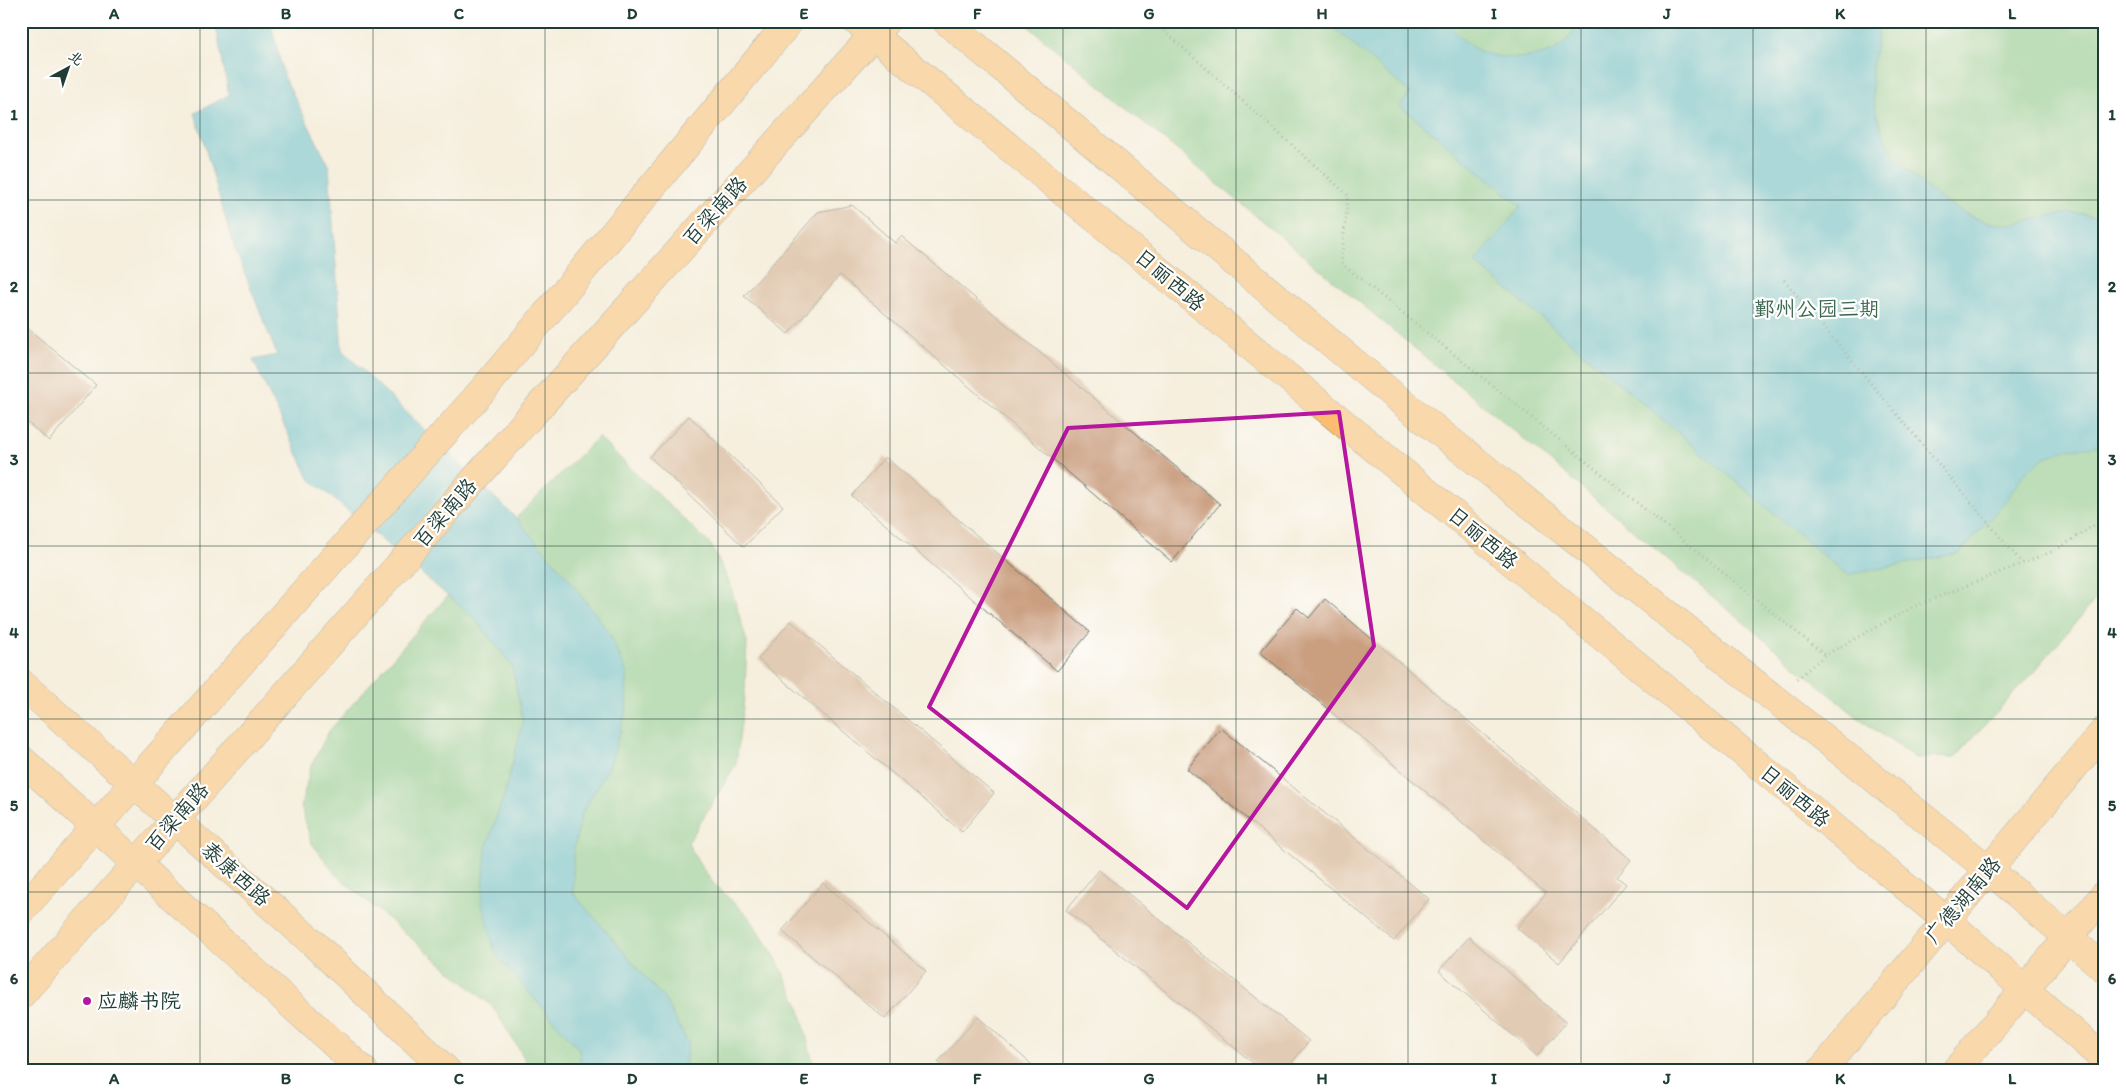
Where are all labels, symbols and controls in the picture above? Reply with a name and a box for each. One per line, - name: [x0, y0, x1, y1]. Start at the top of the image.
- text: A: [108, 4, 120, 23]
- text: B: [281, 4, 292, 23]
- text: C: [454, 4, 465, 23]
- text: D: [627, 4, 638, 23]
- text: E: [800, 4, 809, 23]
- text: F: [973, 4, 982, 23]
- text: G: [1143, 4, 1155, 23]
- text: H: [1316, 4, 1328, 23]
- text: I: [1491, 4, 1497, 23]
- text: J: [1662, 4, 1671, 23]
- text: K: [1835, 4, 1846, 23]
- text: L: [2008, 4, 2017, 23]
- north arrow: [42, 42, 92, 92]
- text: 北: [65, 47, 87, 69]
- text: 1: [10, 105, 18, 124]
- text: 1: [2108, 105, 2116, 124]
- street label: 百梁南路: [677, 171, 752, 250]
- street label: 日丽西路: [1130, 243, 1211, 316]
- text: 2: [10, 277, 19, 296]
- text: 2: [2108, 277, 2117, 296]
- park label: 鄞州公园三期: [1754, 296, 1880, 321]
- text: 3: [10, 450, 19, 469]
- text: 3: [2108, 450, 2117, 469]
- street label: 百梁南路: [408, 473, 482, 553]
- street label: 日丽西路: [1443, 501, 1524, 574]
- text: 4: [9, 623, 19, 642]
- text: 4: [2107, 623, 2117, 642]
- street label: 日丽西路: [1755, 759, 1836, 832]
- street label: 百梁南路: [140, 777, 214, 857]
- text: 5: [10, 796, 19, 815]
- text: 5: [2108, 796, 2117, 815]
- street label: 泰康西路: [197, 836, 276, 911]
- street label: 广德湖南路: [1919, 851, 2006, 948]
- text: 6: [10, 969, 19, 988]
- text: 6: [2108, 969, 2117, 988]
- place label: 应麟书院: [97, 988, 181, 1013]
- marker: 应麟书院: [81, 995, 93, 1007]
- text: A: [108, 1069, 120, 1088]
- text: B: [281, 1069, 292, 1088]
- text: C: [454, 1069, 465, 1088]
- text: D: [627, 1069, 638, 1088]
- text: E: [800, 1069, 809, 1088]
- text: F: [973, 1069, 982, 1088]
- text: G: [1143, 1069, 1155, 1088]
- text: H: [1316, 1069, 1328, 1088]
- text: I: [1491, 1069, 1497, 1088]
- text: J: [1662, 1069, 1671, 1088]
- text: K: [1835, 1069, 1846, 1088]
- text: L: [2008, 1069, 2017, 1088]

